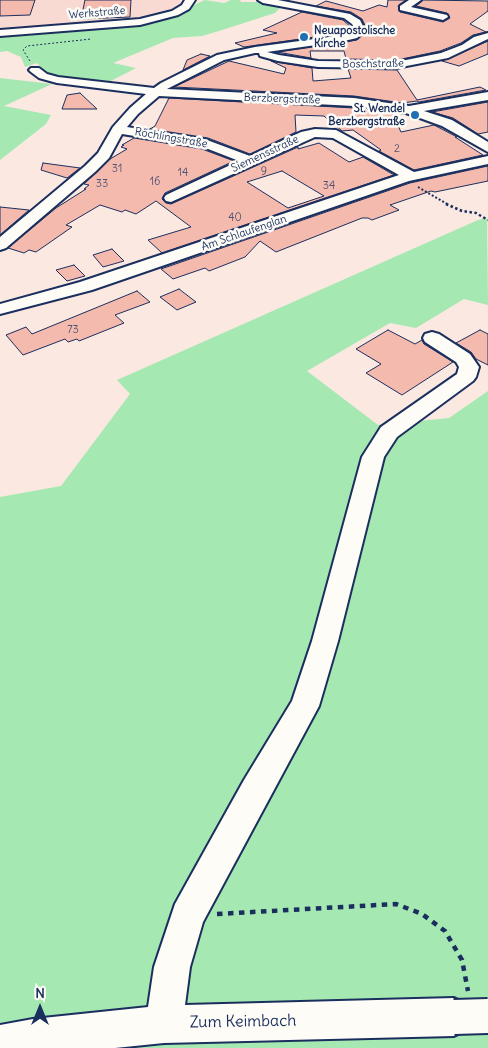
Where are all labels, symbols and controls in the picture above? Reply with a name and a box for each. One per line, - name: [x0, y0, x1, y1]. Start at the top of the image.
- street label: Werkstraße: [68, 4, 126, 22]
- place label: Neuapostolische Kirche: [314, 24, 395, 50]
- marker: Neuapostolische Kirche: [298, 31, 310, 43]
- street label: Boschstraße: [342, 57, 404, 71]
- street label: Berzbergstraße: [243, 91, 321, 107]
- place label: St. Wendel Berzbergstraße: [328, 102, 405, 128]
- marker: St. Wendel Berzbergstraße: [409, 109, 421, 121]
- street label: Röchlingstraße: [134, 125, 208, 151]
- street label: Siemensstraße: [229, 133, 301, 175]
- house number: 2: [394, 142, 400, 156]
- house number: 31: [112, 162, 122, 176]
- house number: 9: [261, 165, 267, 179]
- house number: 14: [178, 166, 188, 180]
- house number: 16: [150, 175, 160, 189]
- house number: 33: [96, 177, 108, 191]
- house number: 34: [323, 179, 335, 193]
- house number: 40: [228, 211, 242, 225]
- street label: Am Schlaufenglan: [200, 212, 288, 254]
- house number: 73: [67, 323, 79, 337]
- north arrow: [15, 983, 65, 1033]
- text: N: [35, 984, 45, 1002]
- street label: Zum Keimbach: [189, 1011, 297, 1033]

